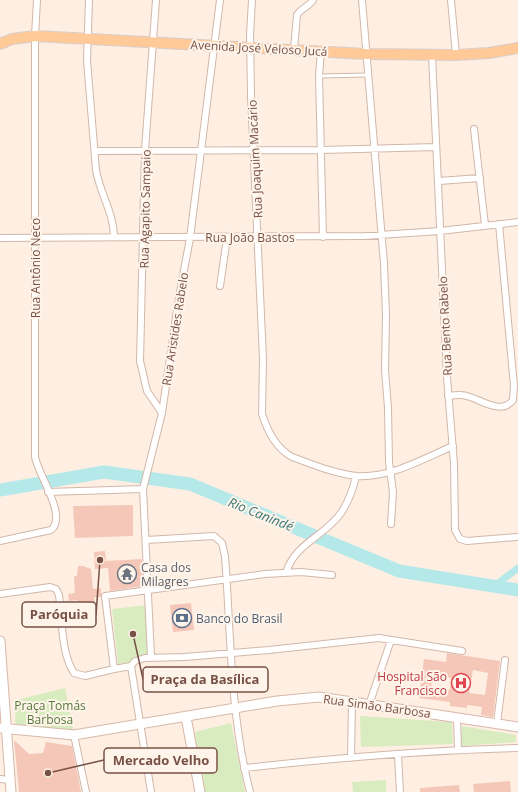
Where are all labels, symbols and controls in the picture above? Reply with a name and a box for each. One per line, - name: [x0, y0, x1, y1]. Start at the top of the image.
- street label: Avenida José Veloso Jucá: [190, 36, 328, 60]
- street label: Rua Joaquim Macário: [243, 99, 267, 219]
- street label: Rua Agapito Sampaio: [135, 149, 155, 269]
- street label: Rua Antônio Neco: [27, 218, 44, 318]
- street label: Rua João Bastos: [205, 229, 295, 246]
- street label: Rua Aristides Rabelo: [158, 271, 192, 387]
- street label: Rua Bento Rabelo: [434, 276, 456, 376]
- water label: Rio Canindé: [226, 493, 297, 535]
- place label: Casa dos Milagres: [141, 559, 191, 590]
- temple icon: Casa dos Milagres: [116, 563, 138, 585]
- callout: Paróquia: [22, 602, 96, 627]
- text: Paróquia: [30, 605, 88, 623]
- bank icon: Banco do Brasil: [171, 607, 193, 629]
- place label: Banco do Brasil: [196, 610, 283, 627]
- callout: Praça da Basílica: [143, 667, 268, 692]
- place label: Hospital São Francisco: [377, 668, 447, 699]
- text: Praça da Basílica: [151, 670, 259, 688]
- hospital icon: Hospital São Francisco: [450, 672, 472, 694]
- street label: Rua Simão Barbosa: [322, 690, 432, 722]
- park label: Praça Tomás Barbosa: [14, 697, 86, 728]
- callout: Mercado Velho: [104, 748, 217, 773]
- text: Mercado Velho: [113, 751, 209, 769]

